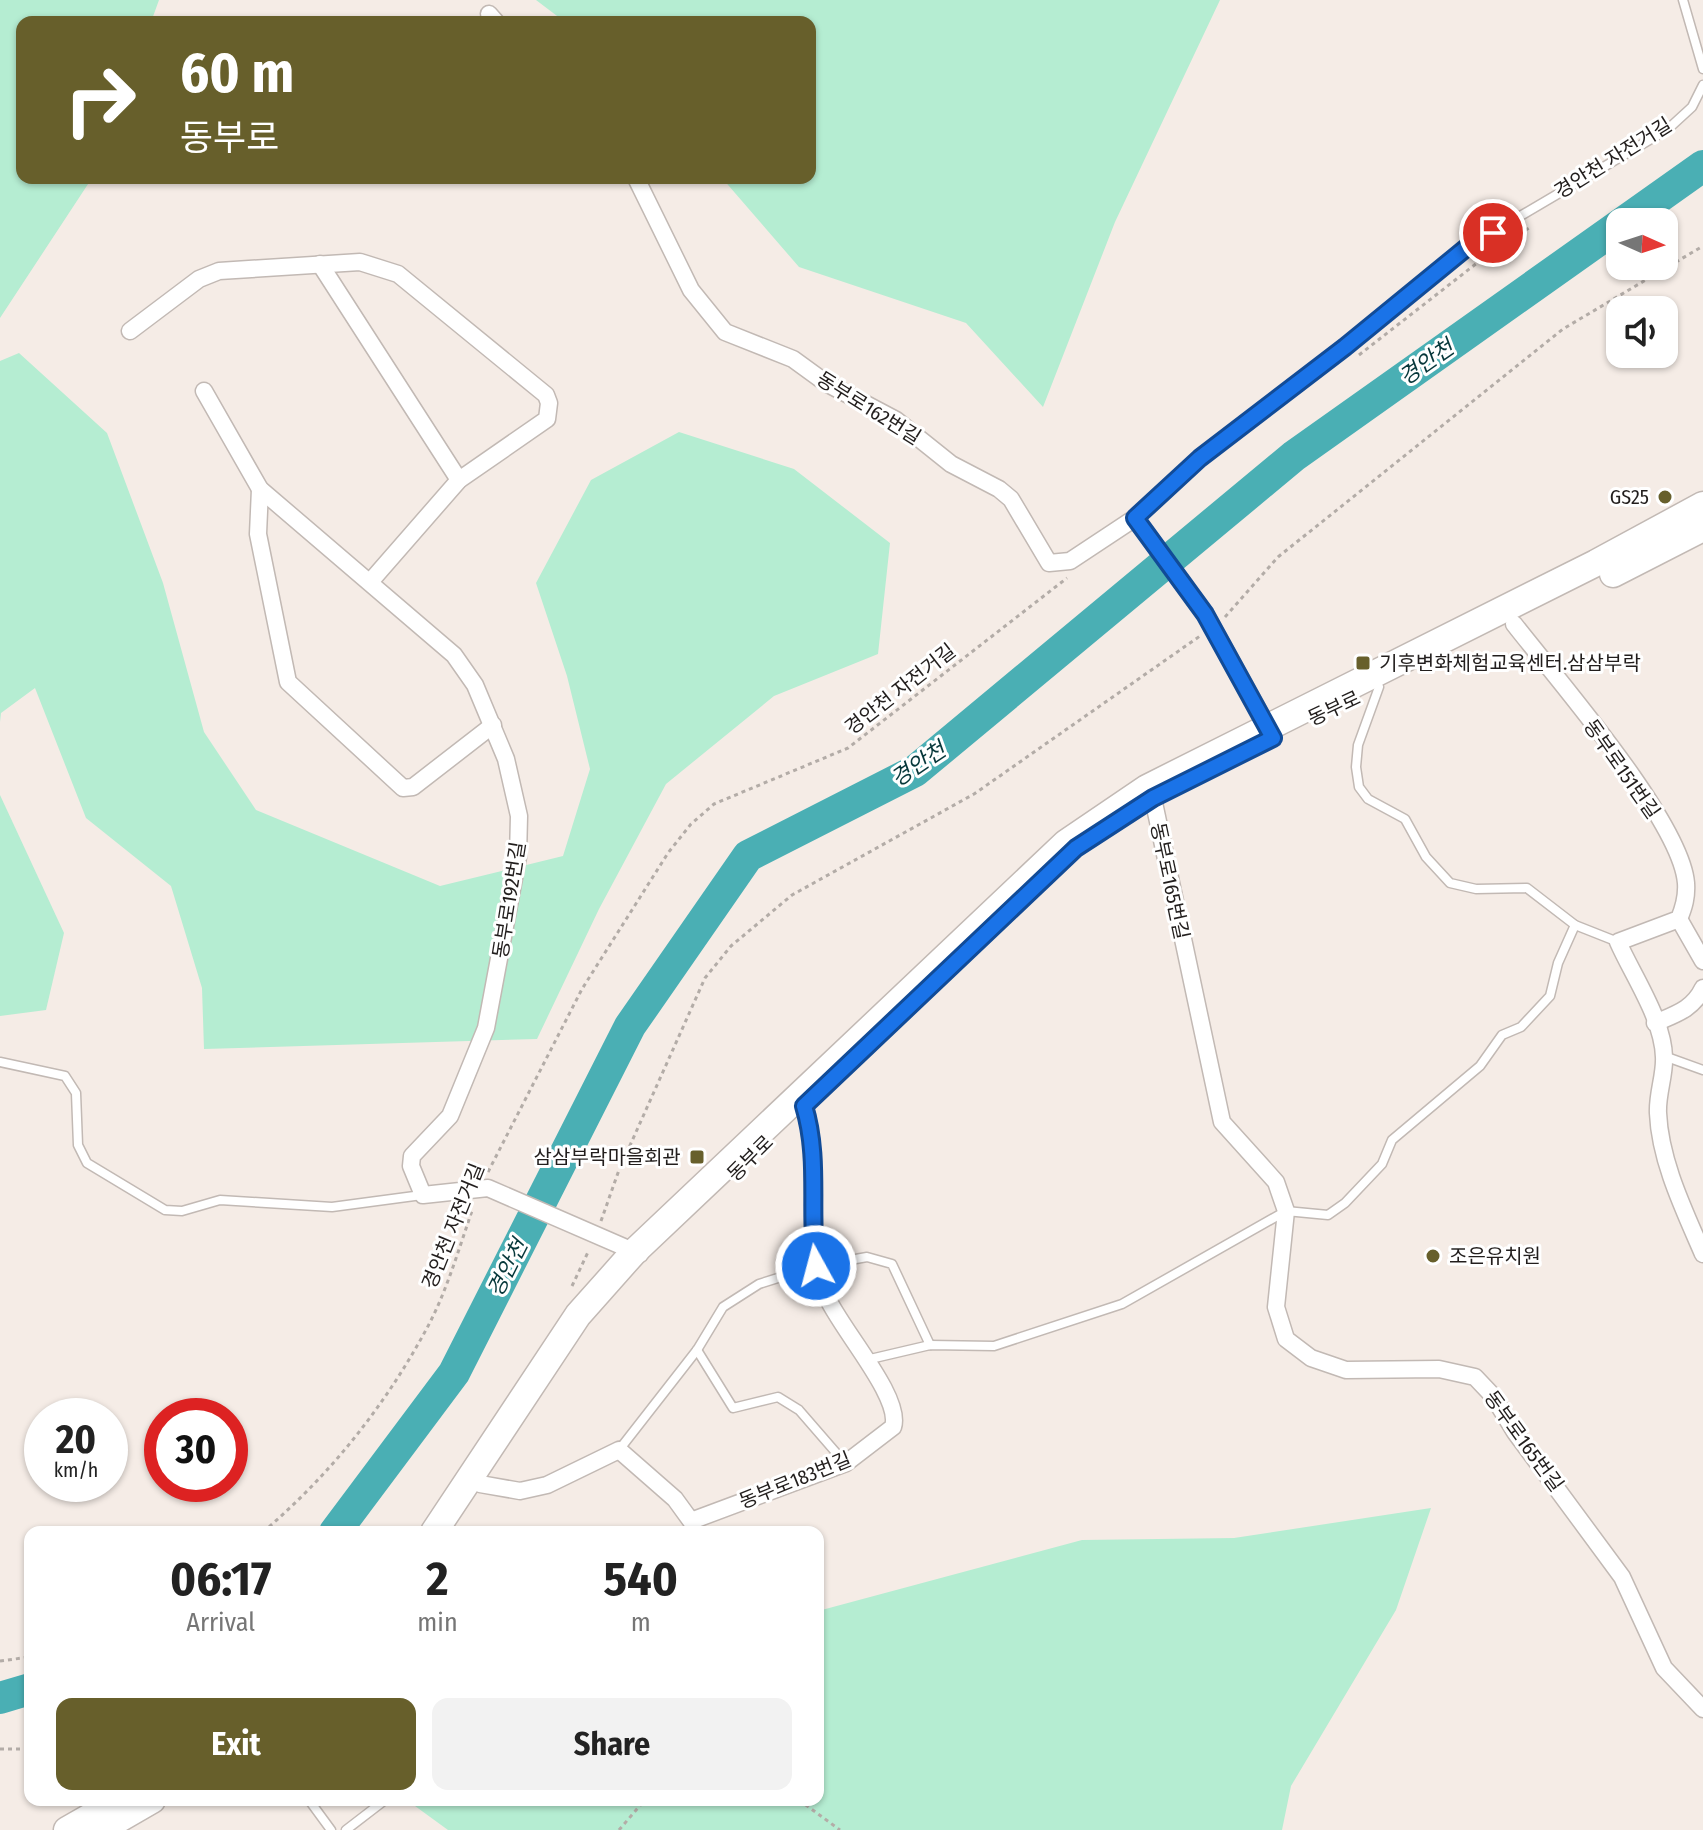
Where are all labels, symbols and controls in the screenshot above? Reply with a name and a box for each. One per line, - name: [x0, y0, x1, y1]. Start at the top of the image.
- text: 60 m: [180, 40, 294, 107]
- icon: right: [48, 48, 152, 152]
- street label: 경안천 자전거길: [1550, 112, 1676, 204]
- text: 동부로: [180, 116, 279, 160]
- pin: [1459, 199, 1527, 267]
- north arrow: [1606, 208, 1678, 280]
- map controls: [1606, 208, 1678, 368]
- icon: arrive: [1471, 211, 1515, 255]
- button: sound: [1606, 296, 1678, 368]
- water label: 경안천: [1394, 332, 1461, 391]
- street label: 동부로162번길: [812, 366, 926, 450]
- place label: GS25: [1610, 485, 1649, 509]
- marker: GS25: [1656, 488, 1674, 506]
- street label: 경안천 자전거길: [840, 638, 960, 740]
- place label: 기후변화체험교육센터.삼삼부락: [1379, 651, 1641, 675]
- marker: 기후변화체험교육센터.삼삼부락: [1354, 654, 1372, 672]
- street label: 동부로: [1304, 685, 1364, 731]
- street label: 동부로151번길: [1579, 715, 1665, 823]
- water label: 경안천: [886, 735, 953, 793]
- street label: 동부로165번길: [1146, 820, 1194, 942]
- street label: 동부로192번길: [488, 840, 530, 960]
- street label: 동부로: [722, 1130, 778, 1186]
- place label: 삼삼부락마을회관: [534, 1145, 681, 1169]
- marker: 삼삼부락마을회관: [688, 1148, 706, 1166]
- street label: 경안천 자전거길: [417, 1160, 489, 1292]
- position arrow: [774, 1224, 858, 1308]
- water label: 경안천: [482, 1233, 535, 1301]
- place label: 조은유치원: [1449, 1244, 1541, 1268]
- marker: 조은유치원: [1424, 1247, 1442, 1265]
- street label: 동부로165번길: [1479, 1386, 1569, 1496]
- speed limit sign: 30: [144, 1398, 248, 1502]
- text: 20: [56, 1416, 96, 1464]
- street label: 동부로183번길: [735, 1447, 855, 1513]
- text: km/h: [54, 1458, 98, 1482]
- text: 06:17: [170, 1550, 271, 1608]
- text: 2: [426, 1550, 449, 1608]
- text: 540: [604, 1550, 678, 1608]
- text: Arrival: [186, 1607, 255, 1638]
- text: min: [417, 1607, 458, 1638]
- text: m: [631, 1607, 651, 1638]
- button: Exit: [56, 1698, 416, 1790]
- button: Share: [432, 1698, 792, 1790]

